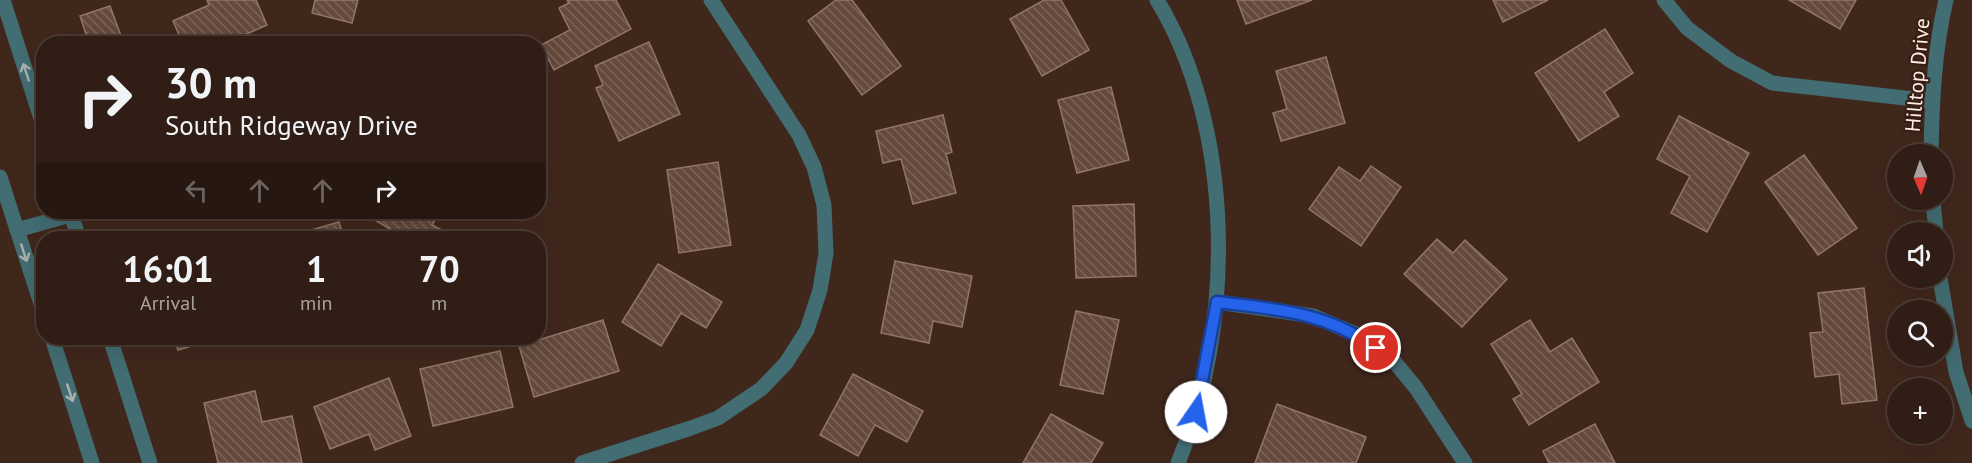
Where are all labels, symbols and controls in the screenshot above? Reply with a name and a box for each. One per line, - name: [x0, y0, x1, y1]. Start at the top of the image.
- street label: Hilltop Drive: [1899, 17, 1935, 133]
- text: 30 m: [165, 55, 257, 110]
- icon: right: [66, 60, 144, 138]
- one-way arrow: [20, 63, 31, 82]
- text: South Ridgeway Drive: [165, 108, 418, 142]
- north arrow: [1887, 144, 1953, 210]
- map controls: [1887, 144, 1953, 444]
- icon: left: [180, 174, 213, 207]
- icon: ahead: [243, 174, 276, 207]
- icon: ahead: [306, 174, 339, 207]
- icon: right: [369, 174, 402, 207]
- button: sound: [1887, 222, 1953, 288]
- one-way arrow: [19, 243, 30, 262]
- text: 16:01: [122, 245, 214, 292]
- text: 1: [306, 245, 326, 292]
- text: 70: [419, 245, 460, 292]
- text: Arrival: [140, 290, 196, 316]
- text: min: [300, 290, 333, 316]
- text: m: [431, 290, 447, 316]
- button: search: [1887, 300, 1953, 366]
- pin: [1350, 322, 1401, 373]
- icon: arrive: [1359, 331, 1392, 364]
- button: +: [1887, 378, 1953, 444]
- position arrow: [1164, 380, 1228, 444]
- one-way arrow: [65, 383, 76, 402]

